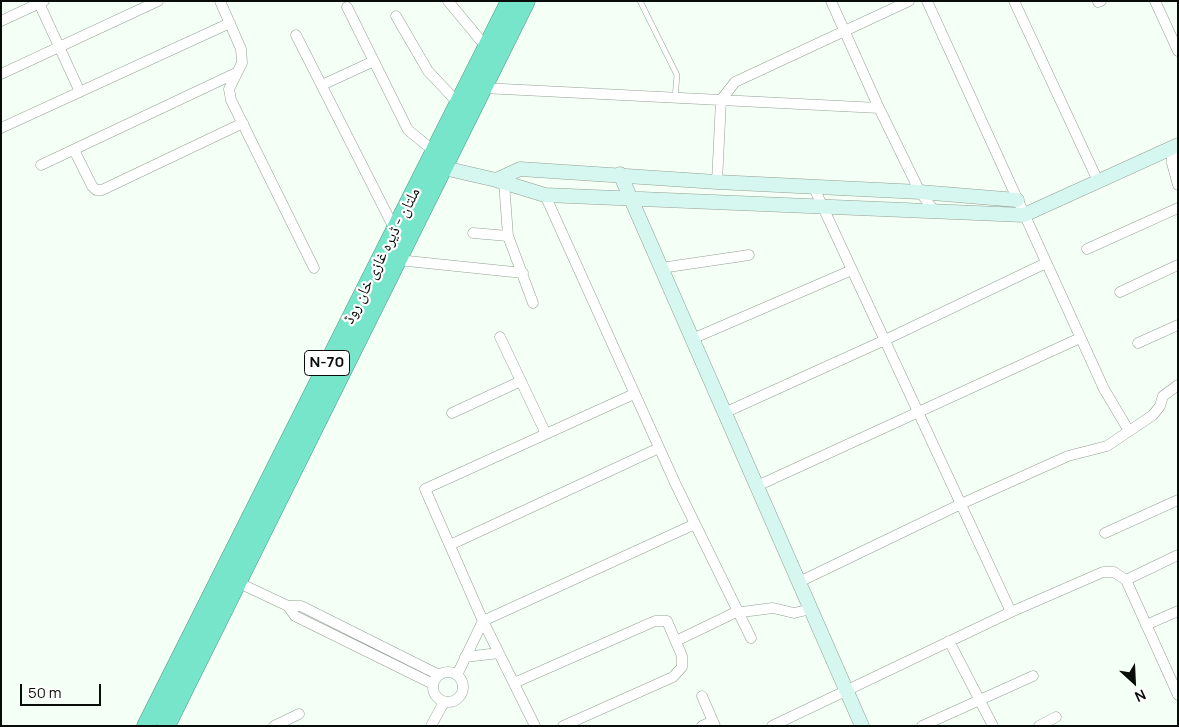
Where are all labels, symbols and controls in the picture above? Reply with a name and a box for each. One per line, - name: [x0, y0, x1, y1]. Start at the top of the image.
- street label: ملتان - ڈیرہ غازی خان روڈ: [339, 185, 425, 327]
- road number: N-70: [304, 350, 350, 376]
- north arrow: [1109, 657, 1159, 707]
- scale bar: [22, 674, 104, 706]
- text: 50 m: [28, 682, 62, 703]
- text: N: [1132, 685, 1149, 707]

